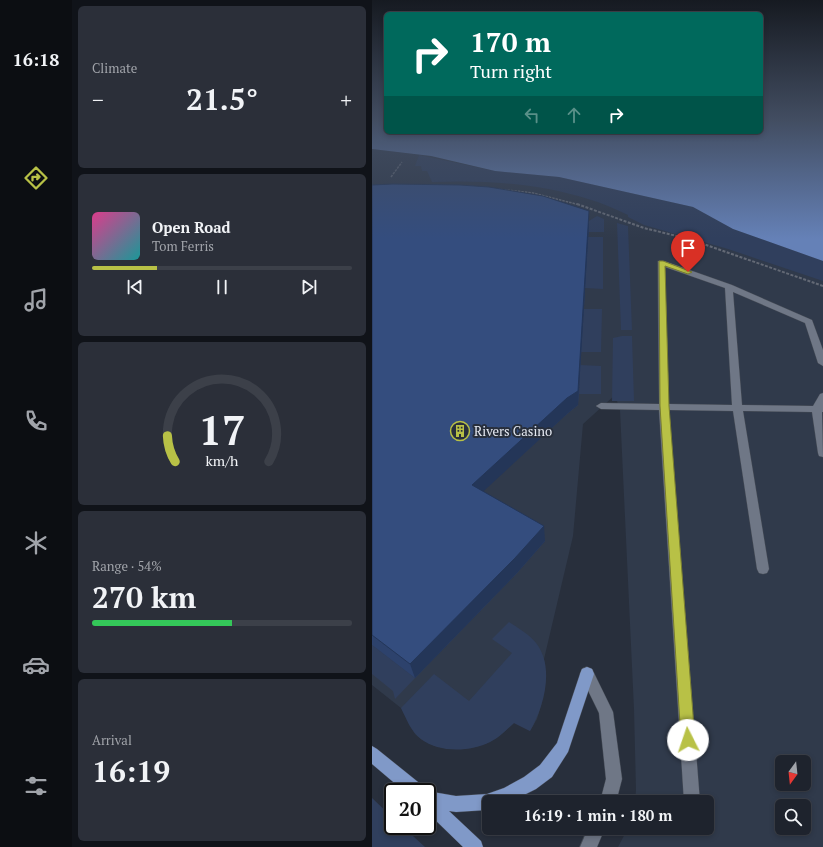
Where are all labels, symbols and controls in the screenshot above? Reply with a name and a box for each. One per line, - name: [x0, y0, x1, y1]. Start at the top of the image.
- text: 170 m: [470, 23, 551, 60]
- icon: right: [404, 28, 456, 80]
- text: 16:18: [13, 47, 59, 71]
- text: Climate: [92, 59, 137, 77]
- text: Turn right: [470, 59, 552, 83]
- text: 21.5°: [186, 79, 258, 119]
- text: −: [92, 85, 104, 114]
- text: +: [340, 85, 352, 114]
- icon: left: [521, 104, 543, 126]
- icon: ahead: [563, 104, 585, 126]
- icon: right: [605, 104, 627, 126]
- icon: directions: [22, 164, 50, 192]
- text: Open Road: [152, 217, 231, 237]
- pin: [671, 231, 705, 272]
- text: Tom Ferris: [152, 237, 214, 255]
- icon: arrive: [677, 237, 699, 259]
- icon: previous: [124, 276, 146, 298]
- icon: pause: [211, 276, 233, 298]
- icon: next: [298, 276, 320, 298]
- icon: music: [22, 286, 50, 314]
- text: 17: [198, 401, 246, 456]
- icon: phone: [22, 407, 50, 435]
- building icon: Rivers Casino: [449, 420, 471, 442]
- place label: Rivers Casino: [474, 422, 552, 440]
- text: km/h: [206, 450, 239, 469]
- icon: climate: [22, 529, 50, 557]
- text: Range · 54%: [92, 557, 162, 575]
- text: 270 km: [92, 577, 196, 617]
- icon: car: [22, 651, 50, 679]
- position arrow: [667, 719, 709, 761]
- text: Arrival: [92, 731, 132, 749]
- text: 16:19: [92, 751, 170, 791]
- north arrow: [775, 755, 811, 791]
- map controls: [775, 755, 811, 835]
- icon: filters: [22, 772, 50, 800]
- speed limit sign: 20: [384, 783, 436, 835]
- button: search: [775, 799, 811, 835]
- text: 16:19 · 1 min · 180 m: [524, 805, 672, 825]

